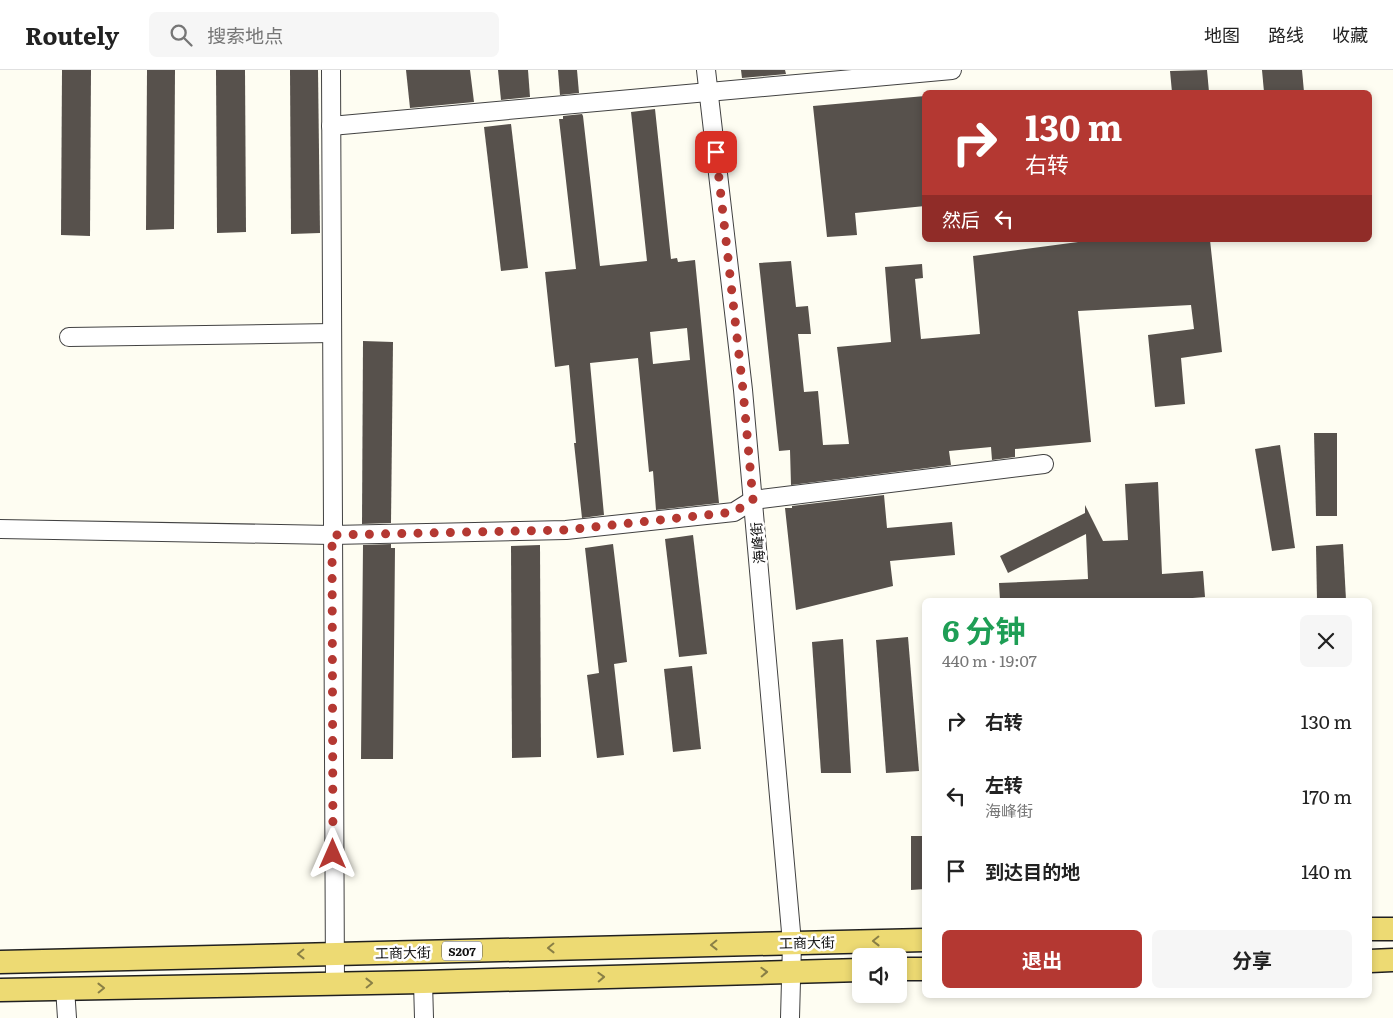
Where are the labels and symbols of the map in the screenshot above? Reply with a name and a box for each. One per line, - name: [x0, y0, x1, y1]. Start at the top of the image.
- pin: [695, 131, 737, 173]
- street label: 海峰街: [745, 521, 769, 565]
- position arrow: [306, 827, 358, 879]
- street label: 工商大街: [779, 932, 835, 952]
- one-way arrow: [872, 936, 880, 946]
- one-way arrow: [710, 939, 718, 950]
- road number: S207: [442, 941, 482, 960]
- street label: 工商大街: [375, 942, 431, 962]
- one-way arrow: [547, 943, 555, 954]
- one-way arrow: [297, 949, 305, 960]
- one-way arrow: [760, 966, 768, 977]
- one-way arrow: [597, 971, 605, 982]
- one-way arrow: [365, 978, 373, 988]
- one-way arrow: [98, 983, 105, 993]

